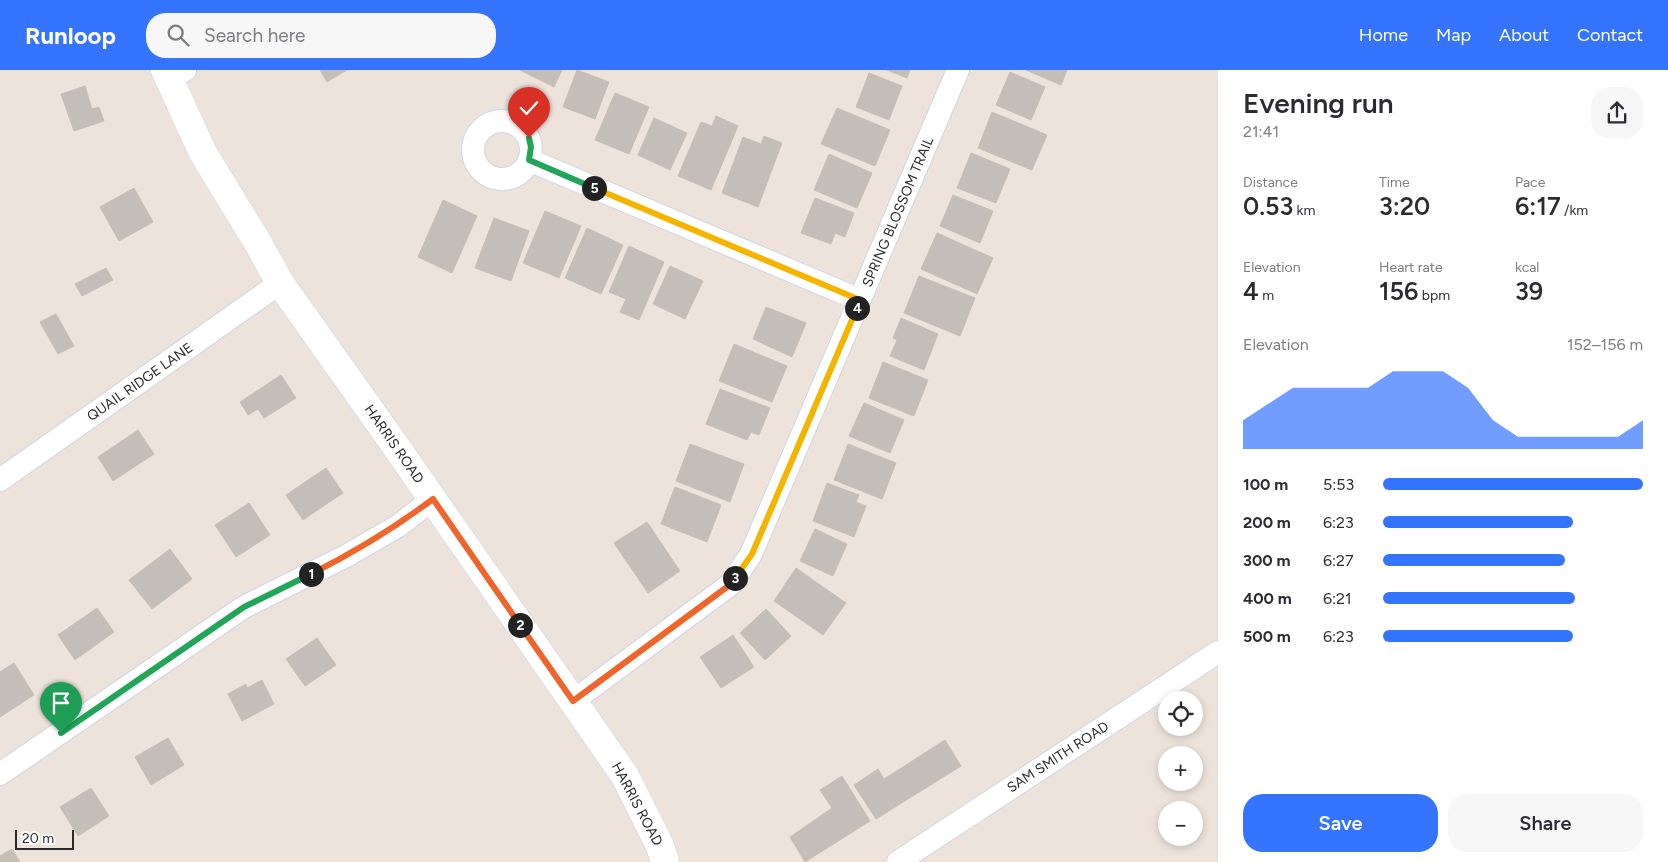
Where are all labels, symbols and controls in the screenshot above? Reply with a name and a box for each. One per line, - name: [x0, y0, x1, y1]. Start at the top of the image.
- search box: [146, 13, 496, 58]
- text: Runloop: [25, 21, 116, 50]
- icon: search: [164, 21, 192, 49]
- text: Search here: [204, 24, 305, 47]
- text: Home: [1359, 24, 1408, 46]
- text: Map: [1436, 24, 1471, 46]
- text: About: [1499, 24, 1549, 46]
- text: Contact: [1577, 24, 1643, 46]
- text: Evening run: [1243, 86, 1394, 120]
- pin: [508, 87, 550, 138]
- button: share: [1591, 87, 1643, 139]
- icon: check: [515, 94, 543, 122]
- text: 21:41: [1243, 122, 1279, 141]
- street label: SPRING BLOSSOM TRAIL: [859, 134, 938, 289]
- text: Distance: [1243, 174, 1298, 191]
- text: Time: [1379, 174, 1410, 191]
- text: Pace: [1515, 174, 1545, 191]
- pin: 5: [582, 176, 606, 200]
- text: 5: [590, 180, 599, 197]
- text: 0.53: [1243, 191, 1293, 221]
- text: 3:20: [1379, 191, 1430, 221]
- text: 6:17: [1515, 191, 1561, 221]
- text: km: [1293, 202, 1315, 219]
- text: /km: [1561, 202, 1588, 219]
- text: Elevation: [1243, 259, 1301, 276]
- text: Heart rate: [1379, 259, 1443, 276]
- text: kcal: [1515, 259, 1539, 276]
- text: 4: [1243, 276, 1259, 306]
- text: 156: [1379, 276, 1418, 306]
- text: 39: [1515, 276, 1543, 306]
- text: m: [1259, 287, 1274, 304]
- text: bpm: [1418, 287, 1450, 304]
- pin: 4: [844, 296, 870, 320]
- text: 4: [853, 300, 862, 317]
- text: Elevation: [1243, 335, 1309, 354]
- text: 152–156 m: [1567, 335, 1643, 354]
- street label: QUAIL RIDGE LANE: [84, 339, 196, 425]
- street label: HARRIS ROAD: [361, 401, 427, 487]
- text: 100 m: [1243, 475, 1288, 494]
- text: 5:53: [1323, 475, 1354, 494]
- text: 200 m: [1243, 513, 1291, 532]
- text: 6:23: [1323, 513, 1354, 532]
- text: 300 m: [1243, 551, 1290, 570]
- text: 6:27: [1323, 551, 1354, 570]
- pin: 1: [298, 562, 324, 586]
- text: 1: [309, 566, 314, 583]
- pin: 3: [722, 566, 748, 590]
- text: 3: [732, 570, 739, 587]
- text: 400 m: [1243, 589, 1292, 608]
- text: 6:21: [1323, 589, 1352, 608]
- pin: 2: [508, 612, 532, 638]
- text: 2: [516, 617, 525, 634]
- text: 500 m: [1243, 627, 1291, 646]
- text: 6:23: [1323, 627, 1354, 646]
- pin: [40, 682, 82, 733]
- icon: arrive: [47, 689, 75, 717]
- map controls: [1158, 691, 1203, 846]
- button: locate: [1158, 691, 1203, 736]
- street label: SAM SMITH ROAD: [1004, 718, 1112, 796]
- button: +: [1158, 746, 1203, 791]
- street label: HARRIS ROAD: [608, 759, 666, 849]
- button: Save: [1243, 794, 1438, 852]
- button: Share: [1448, 794, 1643, 852]
- button: −: [1158, 801, 1203, 846]
- scale bar: [15, 827, 74, 850]
- text: 20 m: [22, 830, 54, 847]

